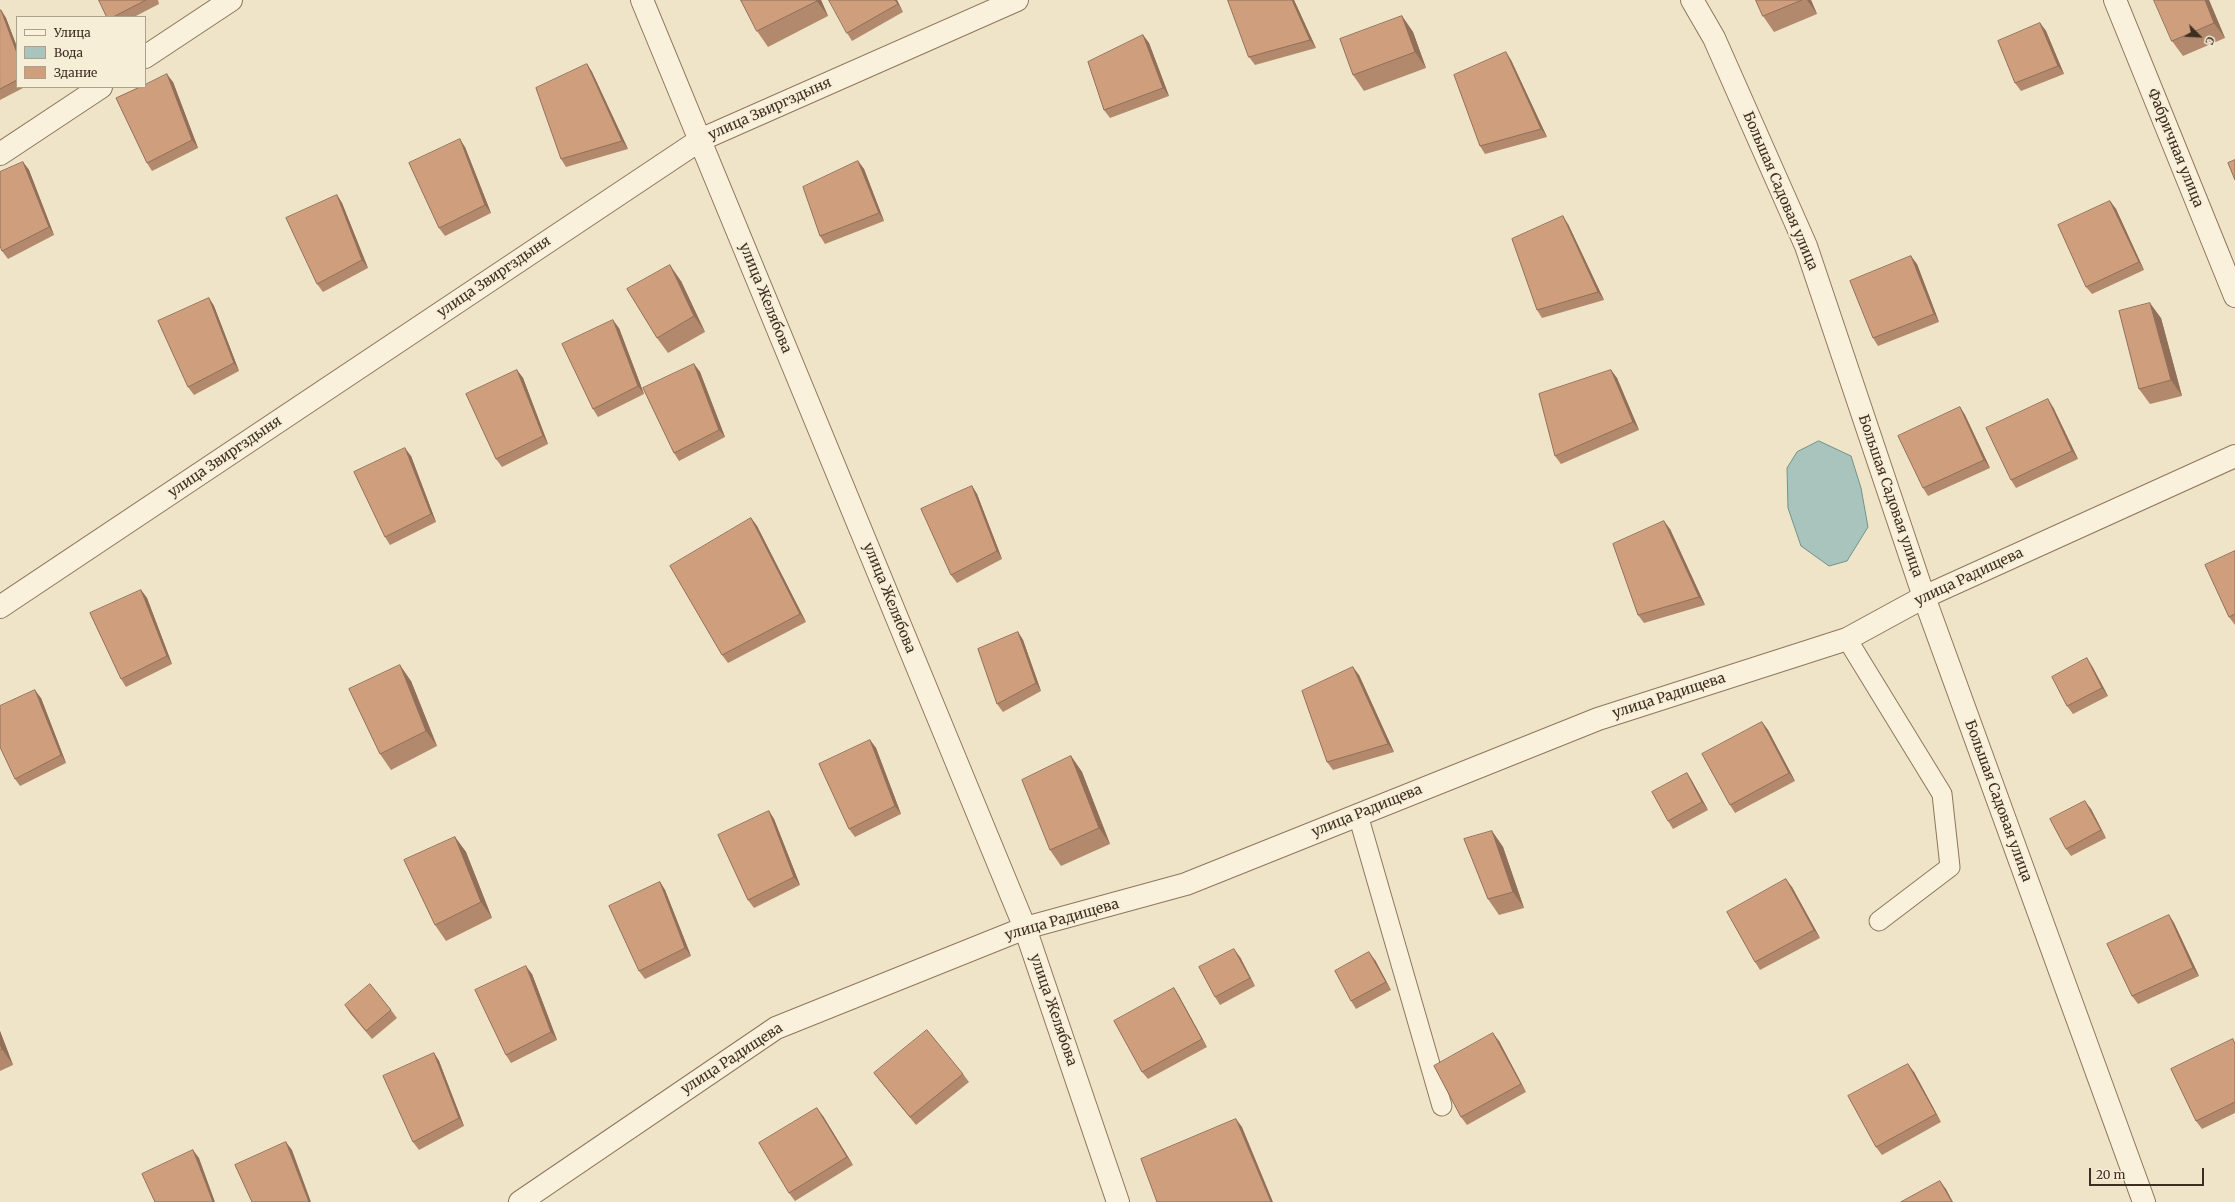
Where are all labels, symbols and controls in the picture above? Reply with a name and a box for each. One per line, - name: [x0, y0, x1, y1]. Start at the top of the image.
- legend: [16, 16, 146, 88]
- north arrow: [2179, 16, 2219, 56]
- text: Улица: [54, 25, 91, 40]
- text: С: [2202, 35, 2218, 47]
- text: Вода: [54, 45, 83, 60]
- text: Здание: [54, 65, 97, 80]
- street label: улица Звиргздыня: [706, 74, 834, 144]
- street label: Фабричная улица: [2143, 86, 2207, 210]
- street label: Большая Садовая улица: [1739, 109, 1821, 273]
- street label: улица Звиргздыня: [434, 233, 554, 321]
- street label: улица Желябова: [735, 240, 795, 356]
- street label: Большая Садовая улица: [1854, 412, 1926, 580]
- street label: улица Звиргздыня: [165, 413, 285, 501]
- street label: улица Желябова: [859, 540, 919, 656]
- street label: улица Радищева: [1912, 545, 2026, 609]
- street label: улица Радищева: [1610, 670, 1728, 722]
- street label: Большая Садовая улица: [1961, 718, 2035, 884]
- street label: улица Радищева: [1309, 781, 1425, 841]
- street label: улица Радищева: [1003, 896, 1121, 944]
- street label: улица Желябова: [1026, 952, 1080, 1068]
- street label: улица Радищева: [678, 1020, 786, 1098]
- scale bar: [2091, 1160, 2206, 1186]
- text: 20 m: [2096, 1167, 2125, 1182]

